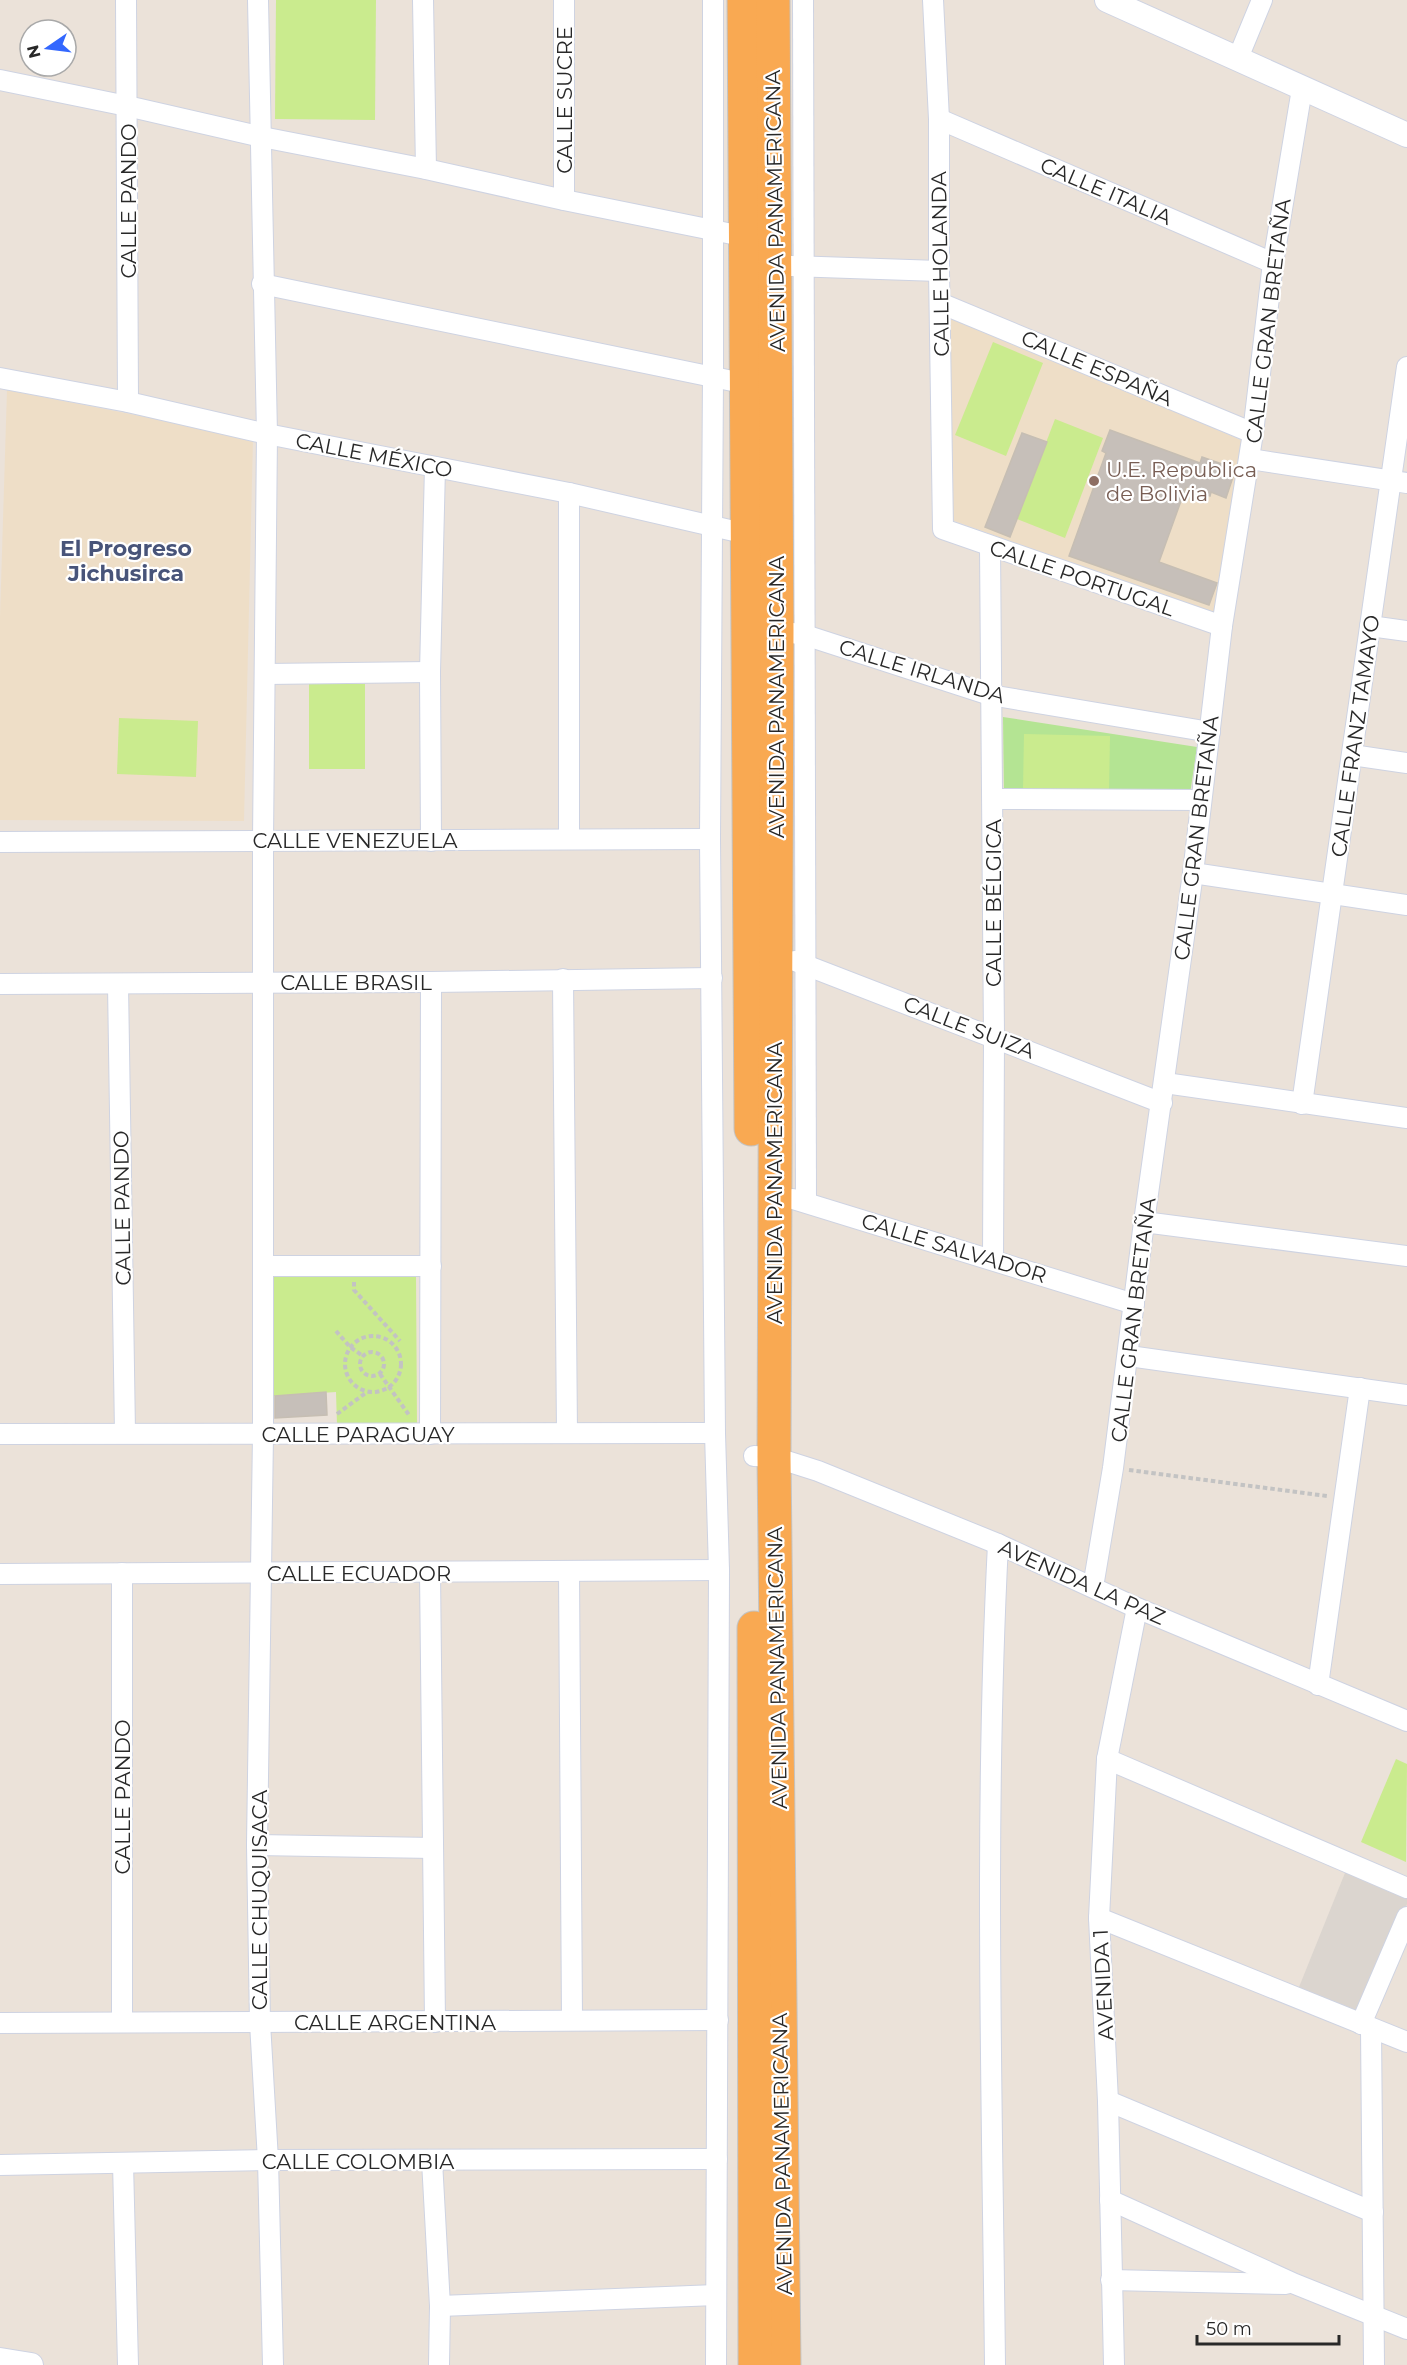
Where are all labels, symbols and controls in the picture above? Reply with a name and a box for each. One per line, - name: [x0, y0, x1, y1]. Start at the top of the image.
- north arrow: [18, 18, 78, 78]
- street label: CALLE SUCRE: [552, 26, 577, 174]
- text: N: [23, 43, 45, 60]
- street label: AVENIDA PANAMERICANA: [760, 69, 790, 352]
- street label: CALLE PANDO: [116, 123, 141, 279]
- street label: CALLE ITALIA: [1037, 152, 1176, 230]
- street label: CALLE HOLANDA: [926, 170, 954, 357]
- street label: CALLE GRAN BRETAÑA: [1241, 196, 1296, 445]
- street label: CALLE ESPAÑA: [1017, 325, 1177, 412]
- street label: CALLE MÉXICO: [293, 428, 455, 482]
- place label: U.E. Republica de Bolivia: [1106, 457, 1257, 506]
- marker: U.E. Republica de Bolivia: [1087, 474, 1101, 488]
- district label: El Progreso Jichusirca: [60, 535, 192, 587]
- street label: CALLE PORTUGAL: [986, 535, 1178, 622]
- street label: AVENIDA PANAMERICANA: [764, 555, 789, 838]
- street label: CALLE FRANZ TAMAYO: [1326, 613, 1384, 859]
- street label: CALLE IRLANDA: [836, 634, 1009, 708]
- street label: CALLE GRAN BRETAÑA: [1169, 713, 1224, 962]
- street label: CALLE BÉLGICA: [981, 818, 1006, 987]
- street label: CALLE VENEZUELA: [252, 828, 459, 853]
- street label: CALLE BRASIL: [280, 970, 432, 995]
- street label: CALLE SUIZA: [900, 991, 1039, 1064]
- street label: AVENIDA PANAMERICANA: [762, 1041, 787, 1324]
- street label: CALLE PANDO: [108, 1130, 136, 1286]
- street label: CALLE GRAN BRETAÑA: [1106, 1195, 1161, 1444]
- street label: CALLE SALVADOR: [858, 1208, 1050, 1288]
- street label: CALLE PARAGUAY: [261, 1422, 455, 1447]
- street label: AVENIDA PANAMERICANA: [762, 1526, 792, 1809]
- street label: AVENIDA LA PAZ: [995, 1534, 1169, 1630]
- street label: CALLE ECUADOR: [267, 1561, 451, 1586]
- street label: CALLE PANDO: [110, 1719, 135, 1875]
- street label: CALLE CHUQUISACA: [247, 1789, 272, 2010]
- street label: AVENIDA 1: [1088, 1929, 1118, 2041]
- street label: CALLE ARGENTINA: [294, 2010, 497, 2035]
- street label: AVENIDA PANAMERICANA: [767, 2012, 797, 2295]
- street label: CALLE COLOMBIA: [262, 2149, 455, 2174]
- scale bar: [1197, 2308, 1340, 2346]
- text: 50 m: [1206, 2318, 1252, 2340]

